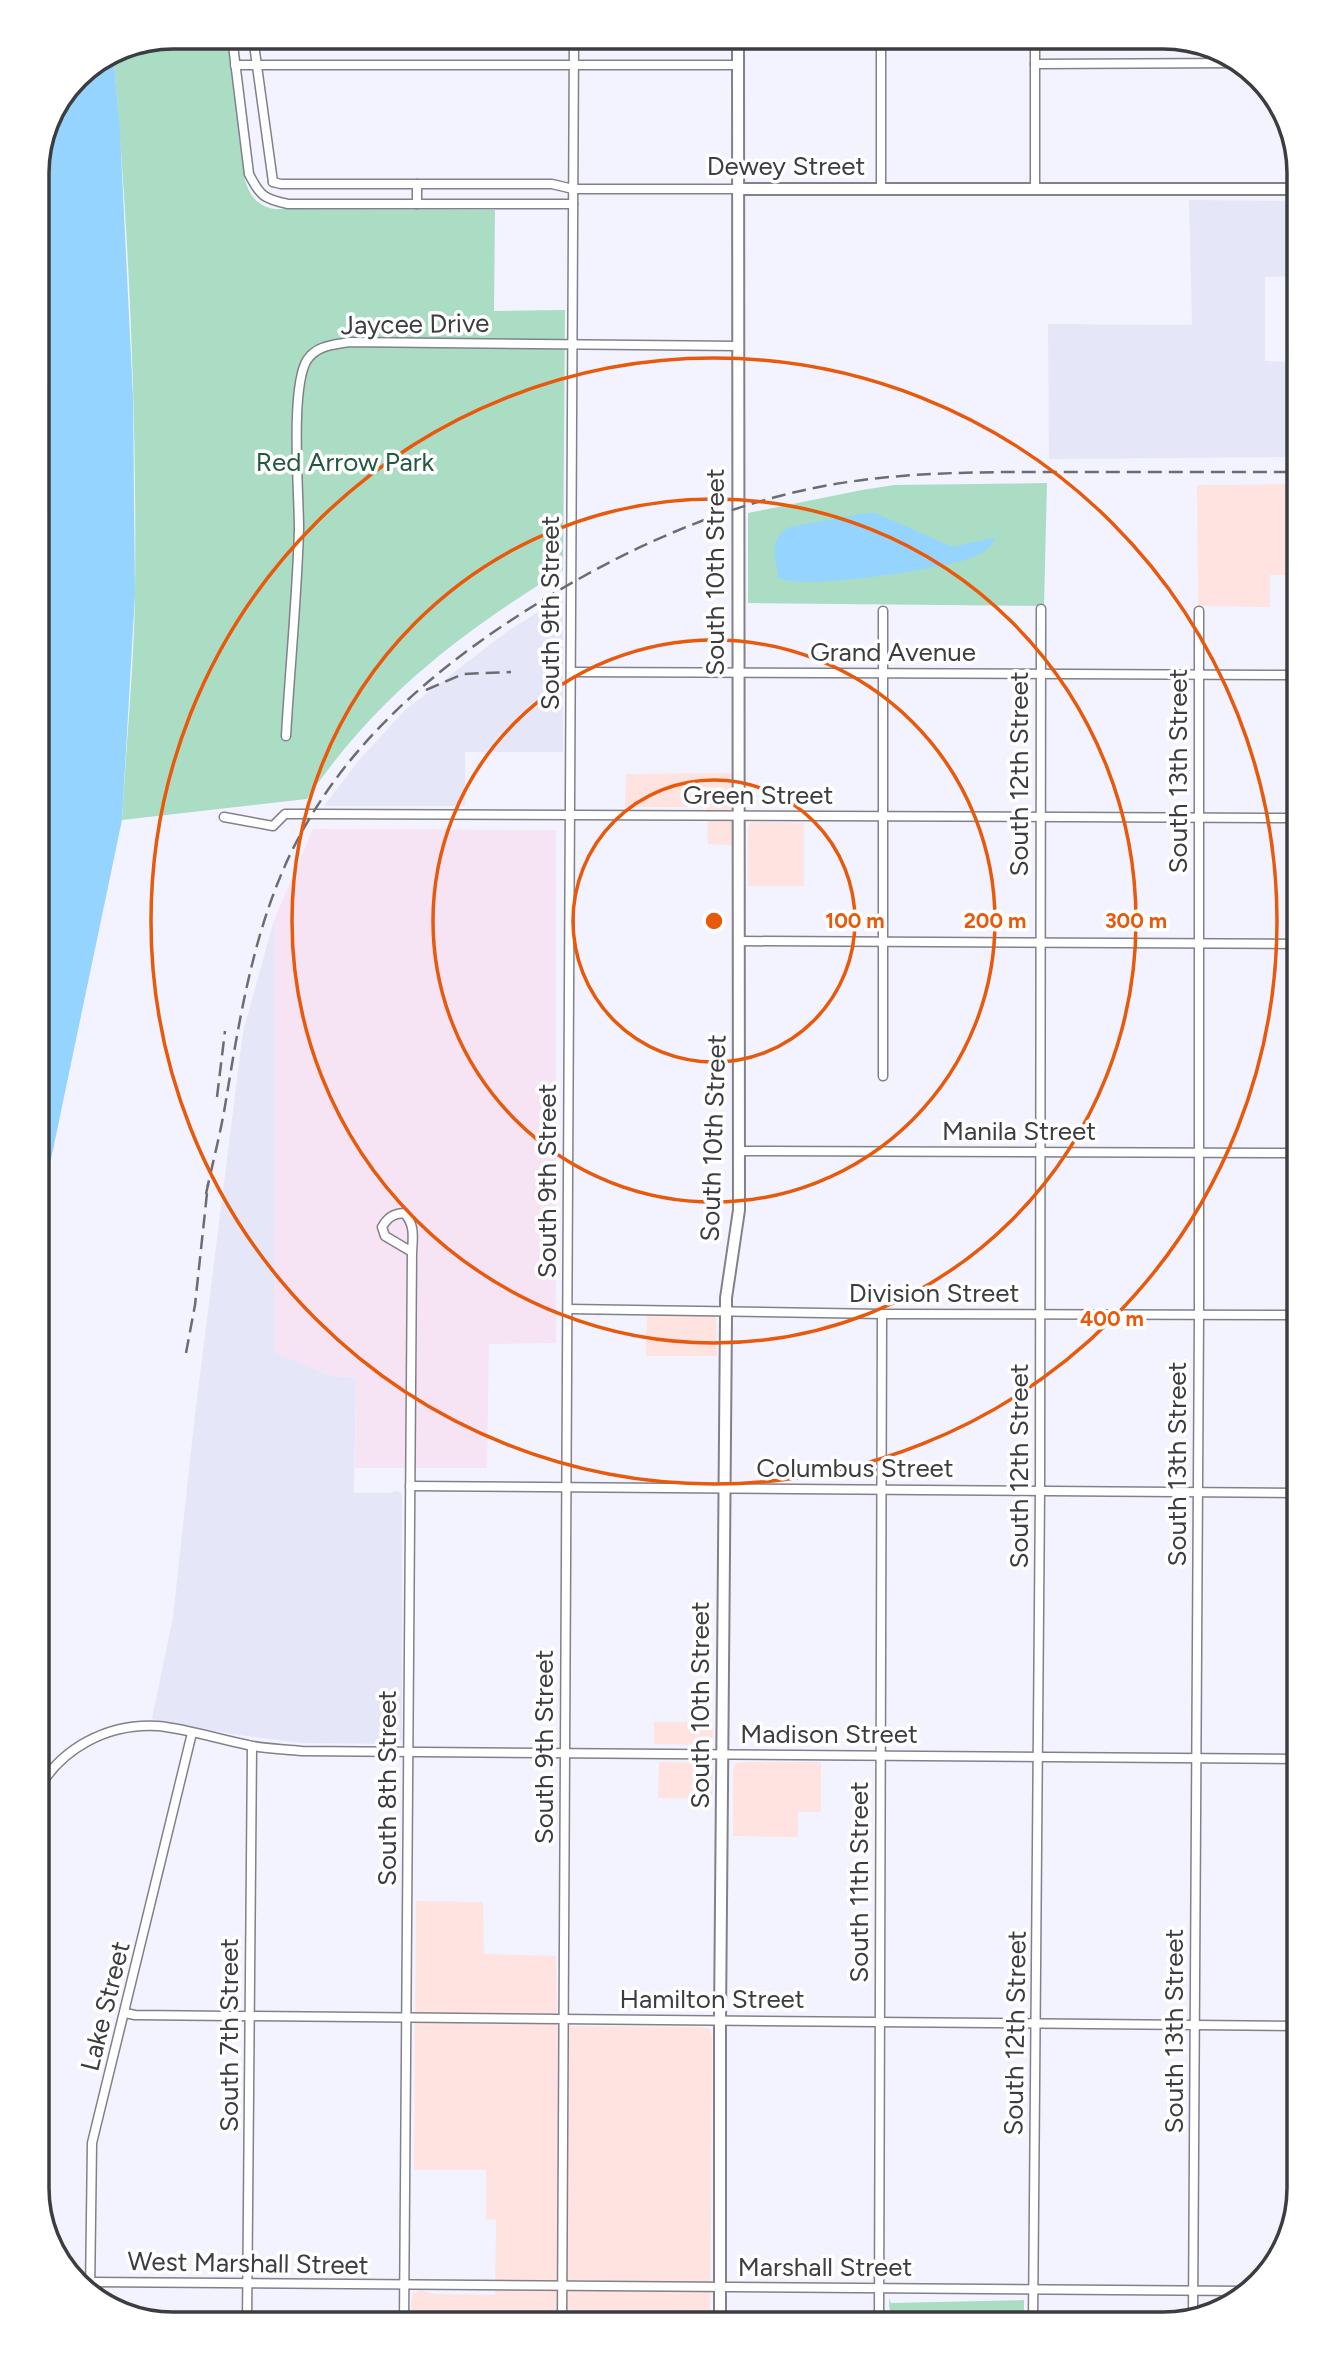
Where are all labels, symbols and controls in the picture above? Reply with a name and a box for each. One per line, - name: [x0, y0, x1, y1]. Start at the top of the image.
- street label: Dewey Street: [707, 150, 865, 182]
- street label: Jaycee Drive: [340, 307, 490, 341]
- park label: Red Arrow Park: [256, 446, 435, 478]
- street label: South 10th Street: [699, 468, 731, 676]
- street label: South 9th Street: [534, 516, 566, 710]
- street label: Grand Avenue: [810, 636, 976, 668]
- street label: South 13th Street: [1162, 668, 1194, 873]
- street label: South 12th Street: [1003, 671, 1035, 877]
- street label: Green Street: [683, 779, 834, 811]
- text: 100 m: [825, 908, 885, 933]
- text: 200 m: [964, 908, 1026, 933]
- text: 300 m: [1105, 908, 1167, 933]
- centre of rings: [702, 909, 726, 933]
- street label: South 10th Street: [693, 1034, 733, 1242]
- street label: South 9th Street: [531, 1084, 563, 1278]
- street label: Manila Street: [942, 1115, 1096, 1147]
- street label: Division Street: [849, 1277, 1019, 1309]
- text: 400 m: [1080, 1306, 1144, 1331]
- street label: South 13th Street: [1161, 1361, 1193, 1566]
- street label: South 12th Street: [1003, 1363, 1035, 1569]
- street label: Columbus Street: [756, 1452, 954, 1484]
- street label: South 10th Street: [684, 1601, 716, 1809]
- street label: South 9th Street: [528, 1650, 560, 1844]
- street label: South 8th Street: [371, 1690, 403, 1886]
- street label: Madison Street: [740, 1718, 918, 1750]
- street label: South 11th Street: [843, 1781, 875, 1983]
- street label: South 13th Street: [1158, 1928, 1190, 2133]
- street label: South 12th Street: [997, 1930, 1033, 2136]
- street label: Lake Street: [73, 1938, 137, 2074]
- street label: South 7th Street: [213, 1938, 245, 2132]
- street label: Hamilton Street: [619, 1983, 805, 2015]
- street label: West Marshall Street: [127, 2245, 369, 2281]
- street label: Marshall Street: [738, 2251, 912, 2283]

